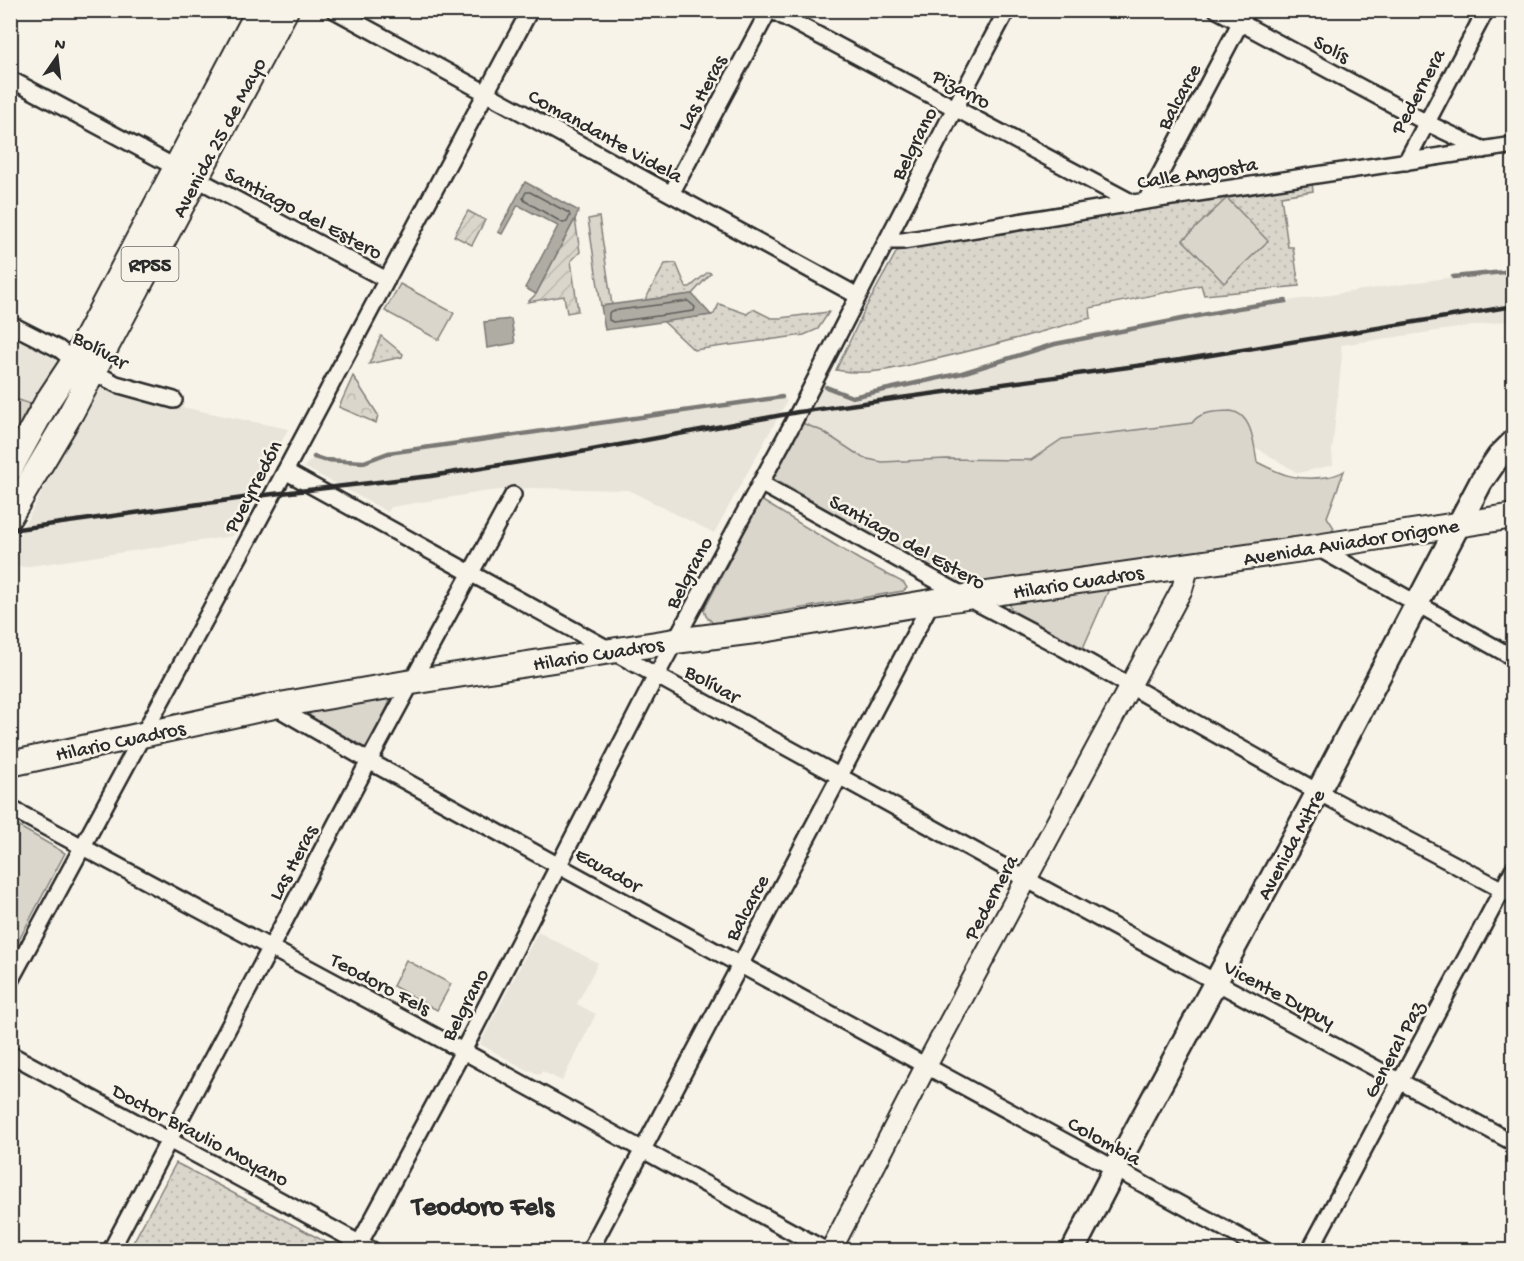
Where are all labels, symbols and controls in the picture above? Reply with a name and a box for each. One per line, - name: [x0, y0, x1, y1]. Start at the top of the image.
- north arrow: [27, 27, 87, 87]
- street label: Solís: [1308, 31, 1354, 72]
- text: N: [52, 35, 68, 56]
- street label: Pedernera: [1387, 45, 1454, 140]
- street label: Las Heras: [674, 51, 735, 136]
- street label: Avenida 25 de Mayo: [168, 54, 274, 223]
- street label: Balcarce: [1153, 59, 1209, 136]
- street label: Pizarro: [926, 65, 994, 117]
- street label: Comandante Videla: [523, 85, 687, 192]
- street label: Belgrano: [887, 104, 945, 186]
- street label: Calle Angosta: [1136, 153, 1261, 197]
- street label: Santiago del Estero: [219, 163, 386, 267]
- road number: RP55: [122, 247, 178, 281]
- street label: Bolívar: [66, 326, 133, 378]
- street label: Pueyrredón: [220, 437, 290, 539]
- street label: Santiago del Estero: [824, 491, 989, 598]
- street label: Avenida Aviador Origone: [1242, 515, 1462, 574]
- street label: Belgrano: [661, 533, 721, 615]
- street label: Hilario Cuadros: [1011, 562, 1147, 607]
- street label: Hilario Cuadros: [531, 634, 667, 679]
- street label: Bolívar: [678, 660, 745, 712]
- street label: Hilario Cuadros: [54, 717, 189, 769]
- street label: Avenida Mitre: [1253, 785, 1333, 905]
- street label: Las Heras: [265, 821, 326, 906]
- street label: Ecuador: [570, 844, 646, 901]
- street label: Pedernera: [960, 851, 1027, 946]
- street label: Balcarce: [721, 870, 777, 947]
- street label: Teodoro Fels: [324, 949, 435, 1024]
- street label: Vicente Dupuy: [1217, 956, 1338, 1036]
- street label: Belgrano: [437, 965, 497, 1047]
- street label: General Paz: [1360, 997, 1432, 1103]
- street label: Doctor Braulio Moyano: [105, 1079, 292, 1194]
- street label: Colombia: [1062, 1113, 1146, 1174]
- district label: Teodoro Fels: [410, 1193, 556, 1225]

